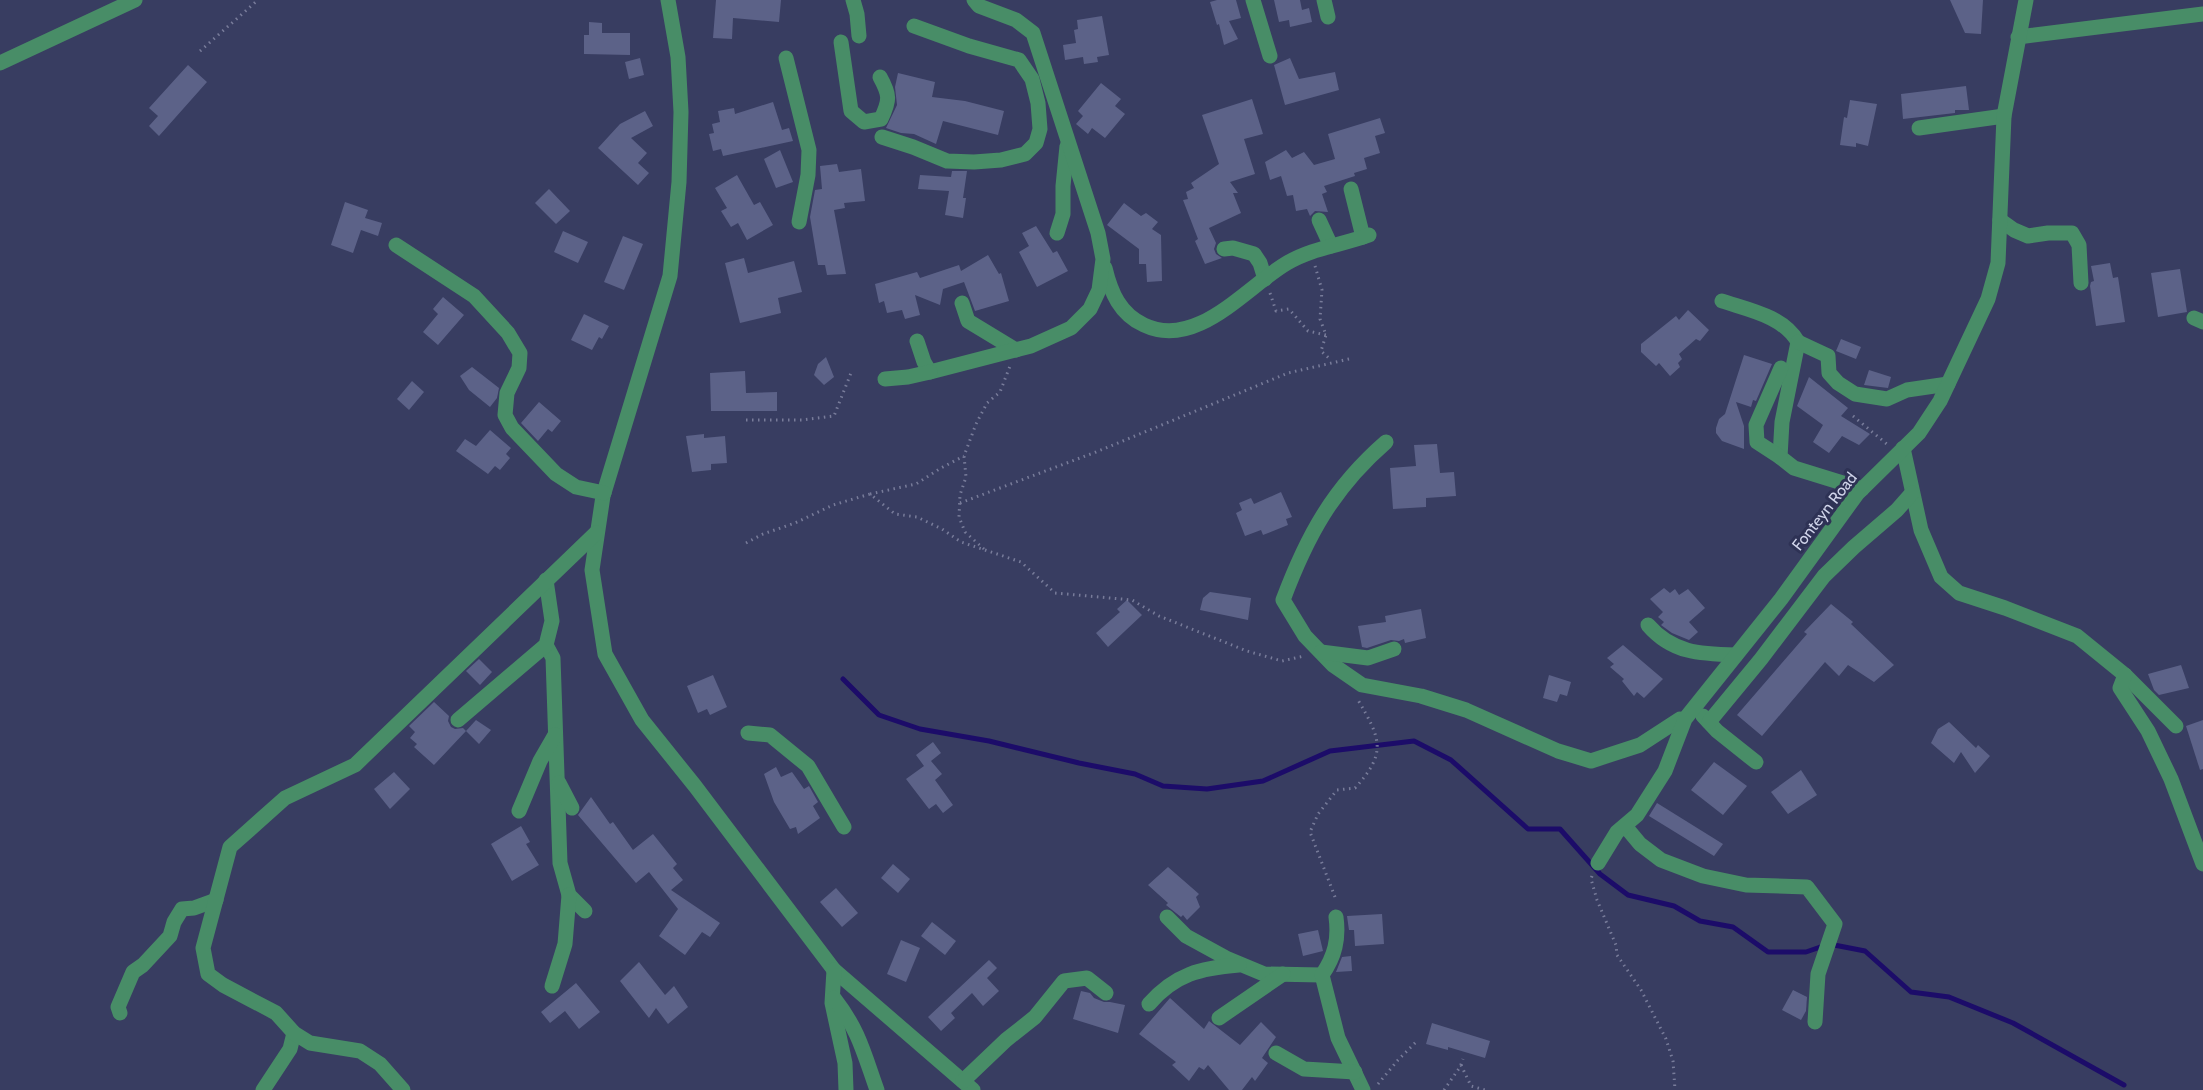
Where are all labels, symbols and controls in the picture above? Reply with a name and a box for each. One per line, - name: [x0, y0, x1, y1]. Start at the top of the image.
- street label: Fonteyn Road: [1788, 468, 1861, 554]

